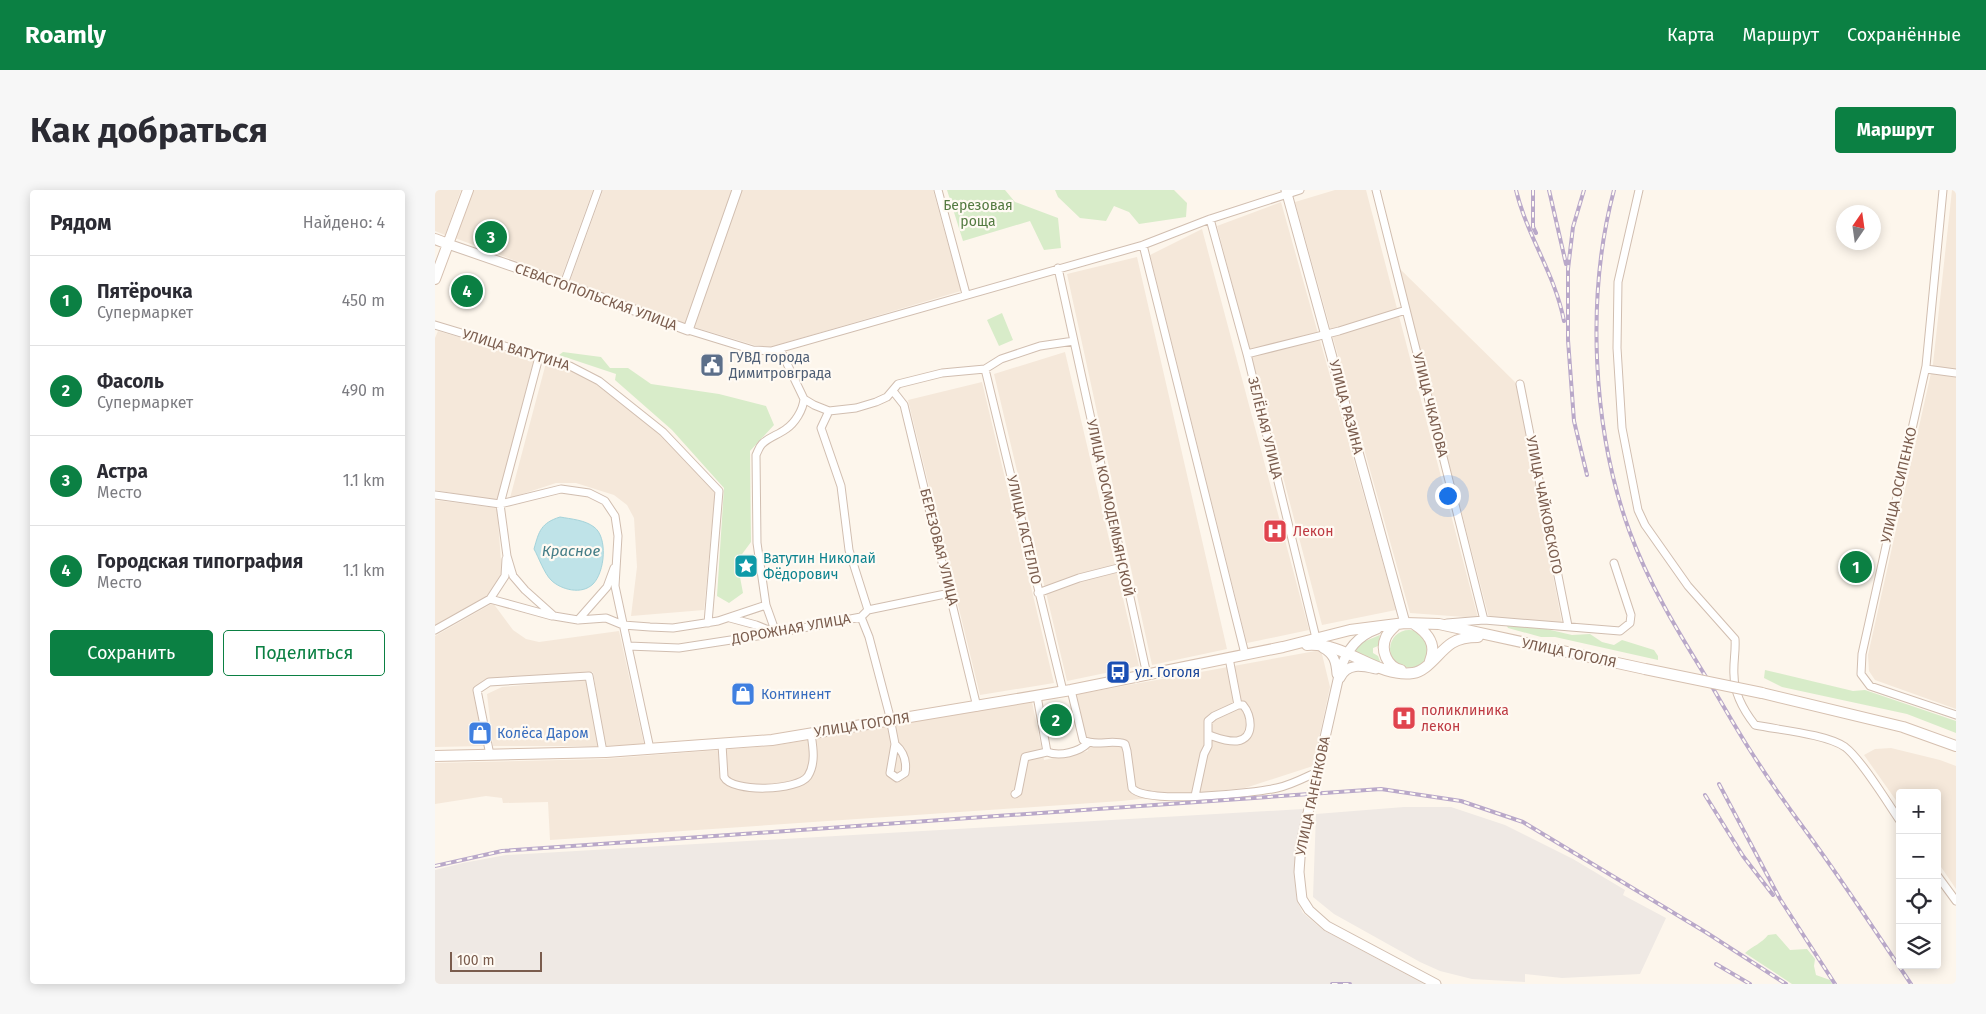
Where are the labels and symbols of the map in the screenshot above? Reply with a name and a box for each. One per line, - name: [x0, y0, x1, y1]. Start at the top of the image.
- park label: Березовая роща: [943, 197, 1013, 230]
- north arrow: [1836, 205, 1881, 250]
- pin: 3: [475, 218, 507, 256]
- street label: СЕВАСТОПОЛЬСКАЯ УЛИЦА: [512, 260, 680, 334]
- pin: 4: [451, 272, 483, 310]
- street label: УЛИЦА ВАТУТИНА: [460, 326, 572, 374]
- place label: ГУВД города Димитровграда: [728, 349, 832, 382]
- street label: УЛИЦА ЧКАЛОВА: [1409, 351, 1451, 459]
- public building icon: ГУВД города Димитровграда: [699, 352, 725, 378]
- street label: УЛИЦА РАЗИНА: [1325, 358, 1367, 456]
- street label: ЗЕЛЁНАЯ УЛИЦА: [1244, 375, 1286, 481]
- street label: УЛИЦА КОСМОДЕМЬЯНСКОЙ: [1083, 418, 1137, 598]
- street label: УЛИЦА ОСИПЕНКО: [1877, 425, 1921, 545]
- street label: УЛИЦА ЧАЙКОВСКОГО: [1522, 434, 1566, 576]
- street label: УЛИЦА ГАСТЕЛЛО: [1003, 474, 1045, 586]
- your location: [1435, 483, 1461, 509]
- street label: БЕРЕЗОВАЯ УЛИЦА: [916, 487, 962, 607]
- hospital icon: Лекон: [1262, 518, 1288, 544]
- place label: Лекон: [1293, 523, 1333, 540]
- water label: Красное: [542, 542, 600, 560]
- pin: 1: [1840, 548, 1872, 586]
- place label: Ватутин Николай Фёдорович: [763, 550, 876, 583]
- place icon: Ватутин Николай Фёдорович: [733, 553, 759, 579]
- street label: ДОРОЖНАЯ УЛИЦА: [729, 610, 852, 648]
- street label: УЛИЦА ГОГОЛЯ: [1520, 635, 1618, 671]
- bus stop icon: ул. Гоголя: [1105, 659, 1131, 685]
- place label: ул. Гоголя: [1135, 664, 1200, 681]
- shop icon: Континент: [730, 681, 756, 707]
- place label: Континент: [761, 686, 831, 703]
- pin: 2: [1040, 701, 1072, 739]
- place label: поликлиника лекон: [1421, 702, 1509, 735]
- hospital icon: поликлиника лекон: [1391, 705, 1417, 731]
- street label: УЛИЦА ГОГОЛЯ: [813, 709, 911, 741]
- shop icon: Колёса Даром: [467, 720, 493, 746]
- place label: Колёса Даром: [497, 725, 589, 742]
- street label: УЛИЦА ГАНЕНКОВА: [1292, 735, 1334, 857]
- scale bar: [450, 949, 543, 972]

